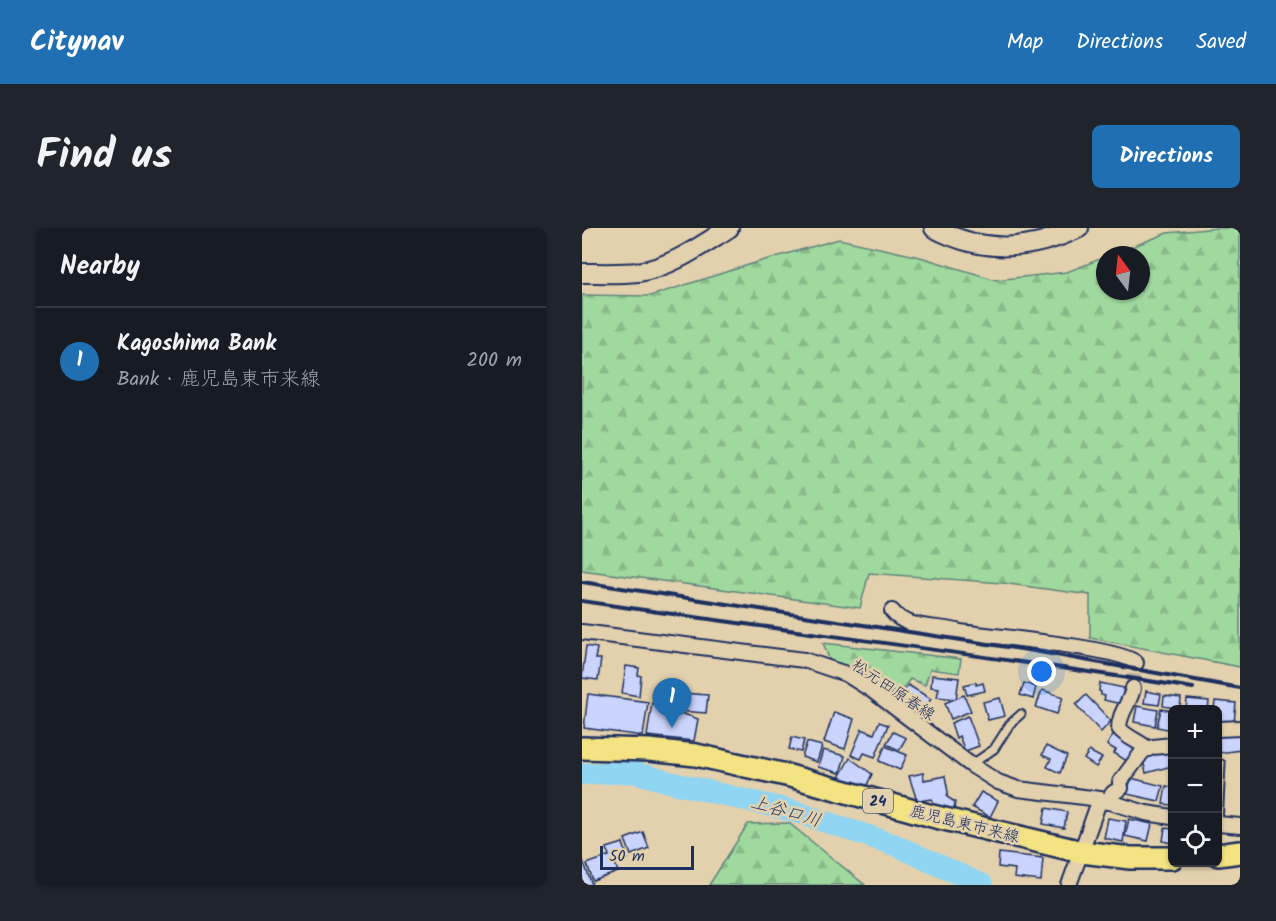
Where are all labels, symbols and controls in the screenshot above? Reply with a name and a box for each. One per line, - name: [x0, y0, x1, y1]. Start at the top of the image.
- text: Citynav: [30, 20, 123, 65]
- text: Map: [1007, 26, 1043, 59]
- text: Directions: [1076, 26, 1163, 59]
- text: Saved: [1196, 26, 1246, 59]
- text: Find us: [36, 123, 172, 190]
- button: Directions: [1092, 125, 1240, 188]
- text: Nearby: [60, 246, 140, 288]
- north arrow: [1096, 246, 1150, 300]
- text: Kagoshima Bank: [117, 327, 276, 362]
- text: 1: [76, 345, 83, 377]
- text: 200 m: [466, 345, 522, 377]
- text: Bank · 鹿児島東市来線: [117, 364, 320, 396]
- street label: 松元田原春線: [846, 653, 940, 727]
- your location: [1027, 657, 1056, 686]
- pin: 1: [652, 678, 692, 728]
- map controls: [1168, 705, 1222, 867]
- button: +: [1168, 705, 1222, 759]
- button: −: [1168, 759, 1222, 813]
- water label: 上谷口川: [747, 789, 824, 836]
- road number: 24: [863, 789, 893, 813]
- street label: 鹿児島東市来線: [907, 799, 1022, 850]
- button: locate: [1168, 813, 1222, 867]
- scale bar: [600, 843, 694, 870]
- text: 50 m: [609, 844, 645, 869]

